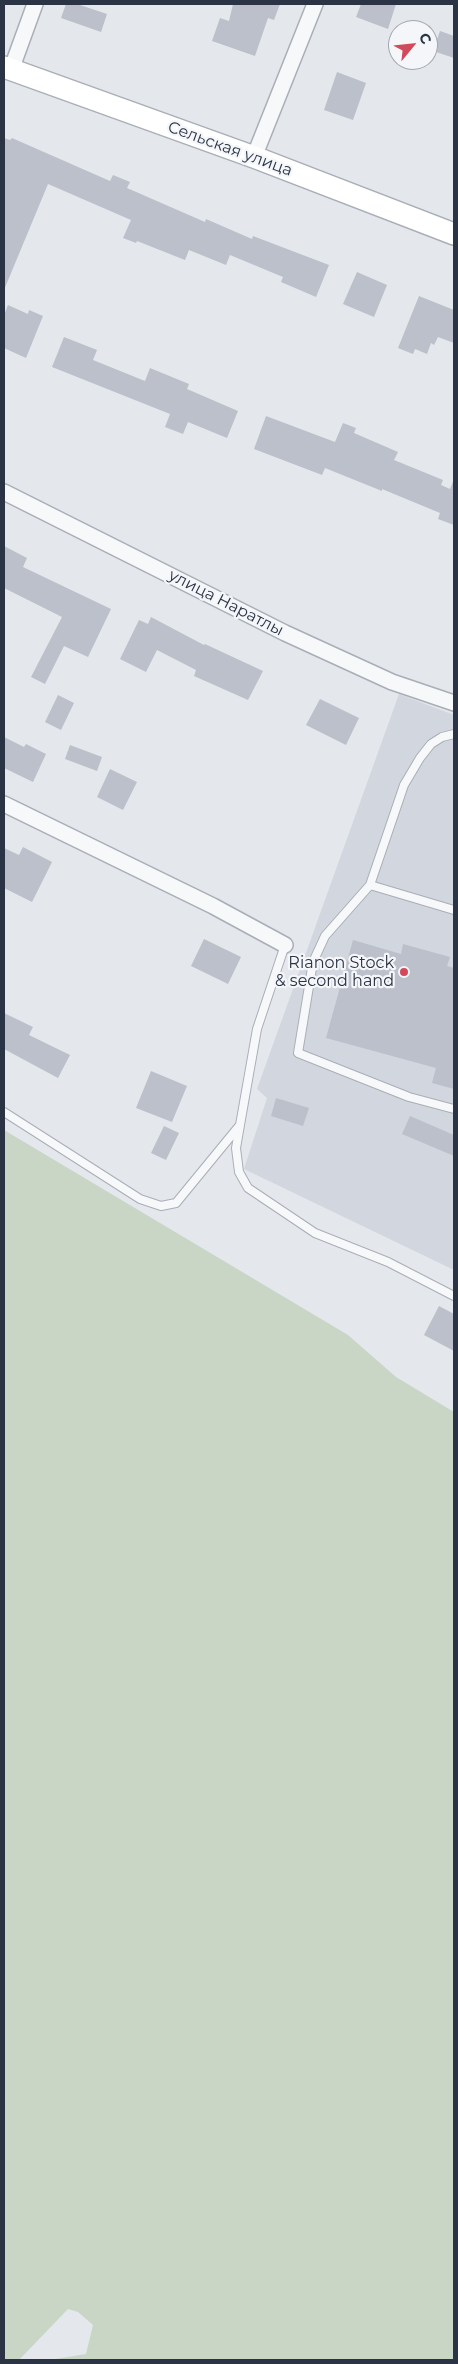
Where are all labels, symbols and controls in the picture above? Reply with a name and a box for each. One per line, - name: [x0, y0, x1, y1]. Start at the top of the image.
- north arrow: [388, 20, 438, 70]
- text: С: [415, 30, 436, 47]
- street label: Сельская улица: [165, 118, 295, 180]
- street label: улица Наратлы: [165, 566, 287, 640]
- place label: Rianon Stock & second hand: [275, 953, 394, 991]
- marker: Rianon Stock & second hand: [398, 966, 410, 978]

